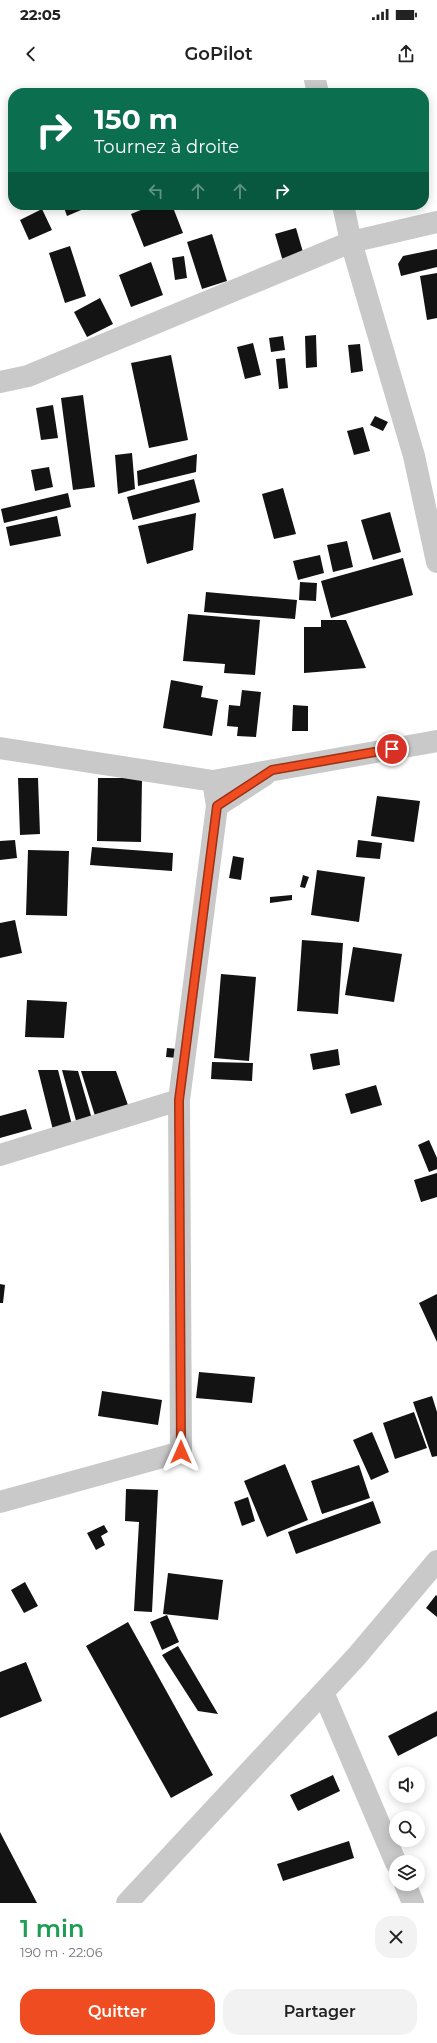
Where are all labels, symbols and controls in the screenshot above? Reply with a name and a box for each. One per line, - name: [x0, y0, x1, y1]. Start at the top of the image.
- text: 22:05: [20, 5, 61, 24]
- icon: back: [20, 43, 42, 65]
- text: GoPilot: [184, 43, 253, 65]
- icon: share: [395, 43, 417, 65]
- text: 150 m: [94, 102, 178, 136]
- icon: right: [28, 104, 80, 156]
- text: Tournez à droite: [94, 136, 239, 158]
- icon: left: [145, 180, 167, 202]
- icon: ahead: [187, 180, 209, 202]
- icon: ahead: [229, 180, 251, 202]
- icon: right: [271, 180, 293, 202]
- pin: [375, 732, 409, 766]
- icon: arrive: [381, 738, 403, 760]
- position arrow: [160, 1431, 202, 1473]
- map controls: [389, 1767, 425, 1891]
- button: sound: [389, 1767, 425, 1803]
- button: search: [389, 1811, 425, 1847]
- button: layers: [389, 1855, 425, 1891]
- text: 1 min: [20, 1914, 84, 1943]
- button: close: [375, 1916, 417, 1958]
- text: 190 m · 22:06: [20, 1944, 103, 1960]
- button: Quitter: [20, 1989, 215, 2035]
- button: Partager: [223, 1989, 417, 2035]

